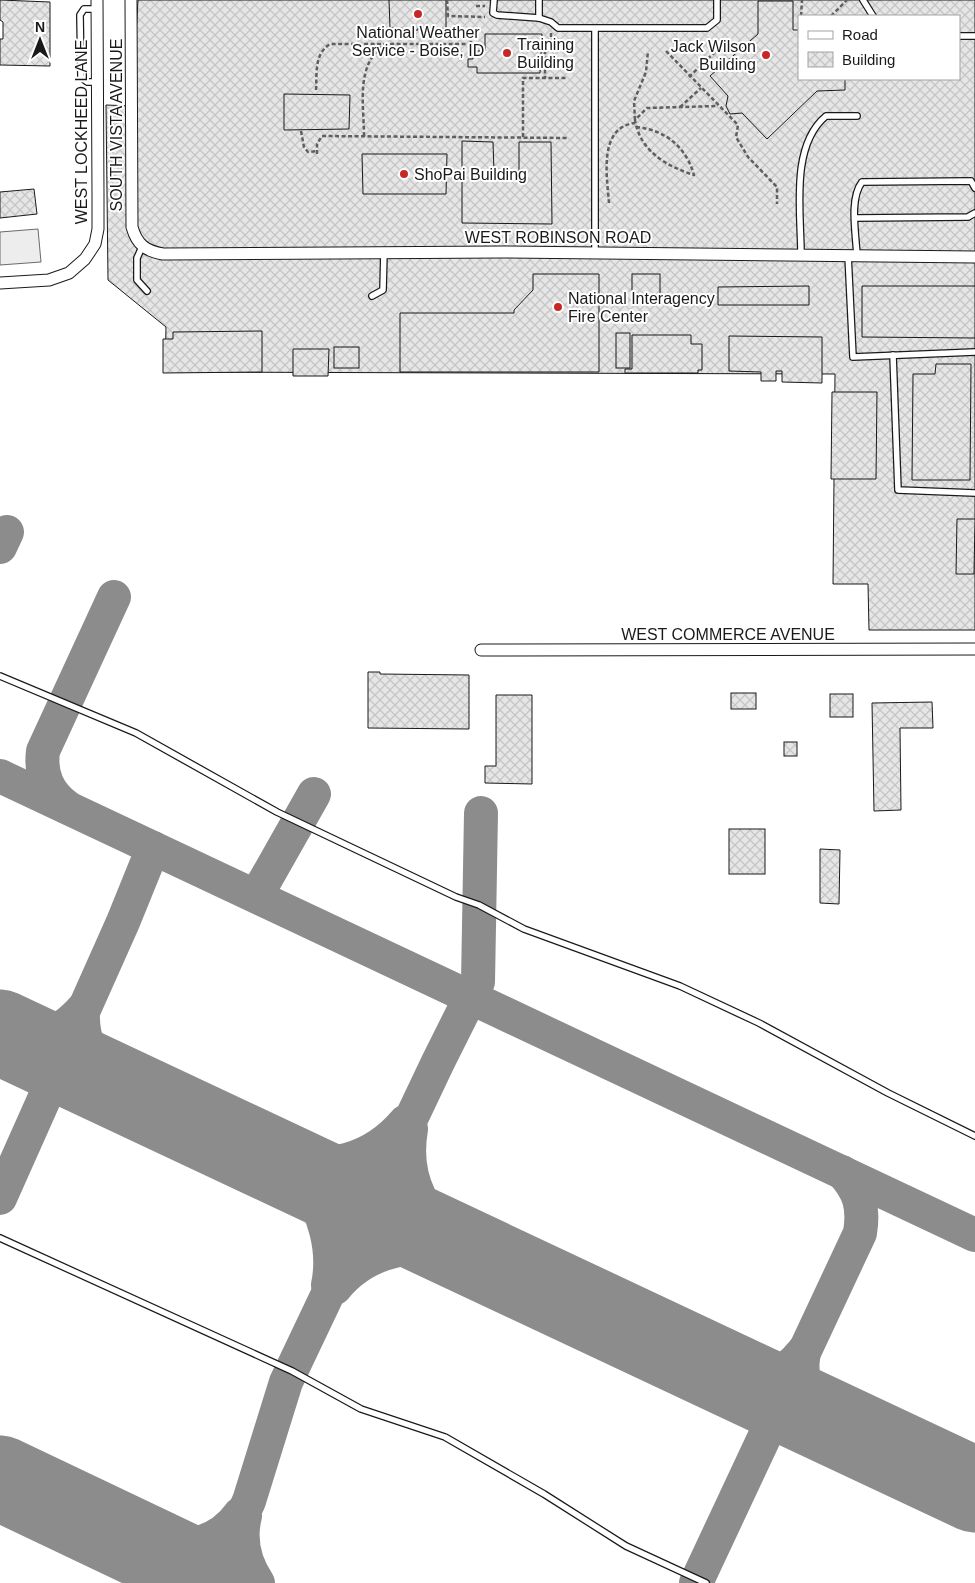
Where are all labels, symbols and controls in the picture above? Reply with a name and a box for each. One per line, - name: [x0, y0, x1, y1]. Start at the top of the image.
- marker: National Weather Service - Boise, ID: [412, 8, 424, 20]
- north arrow: [15, 15, 65, 65]
- legend: [798, 15, 960, 80]
- text: N: [35, 19, 45, 35]
- place label: National Weather Service - Boise, ID: [352, 24, 484, 59]
- text: Road: [842, 26, 878, 43]
- place label: Training Building: [517, 36, 574, 71]
- place label: Jack Wilson Building: [671, 38, 756, 73]
- street label: SOUTH VISTA AVENUE: [108, 39, 125, 211]
- street label: WEST LOCKHEED LANE: [73, 40, 90, 224]
- marker: Training Building: [501, 47, 513, 59]
- marker: Jack Wilson Building: [760, 49, 772, 61]
- text: Building: [842, 51, 895, 68]
- place label: ShoPai Building: [414, 166, 527, 183]
- marker: ShoPai Building: [398, 168, 410, 180]
- street label: WEST ROBINSON ROAD: [465, 229, 651, 246]
- place label: National Interagency Fire Center: [568, 290, 715, 325]
- marker: National Interagency Fire Center: [552, 301, 564, 313]
- street label: WEST COMMERCE AVENUE: [621, 626, 835, 643]

